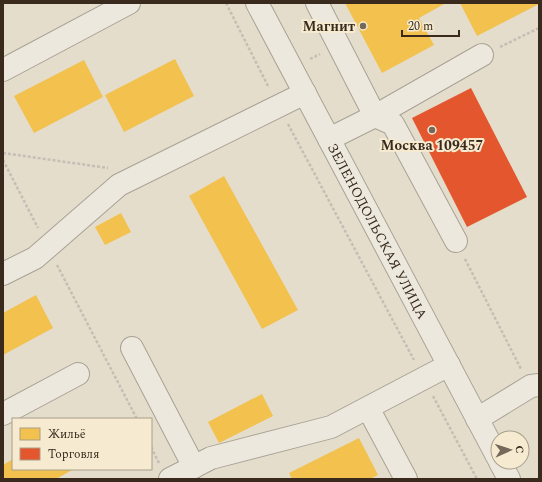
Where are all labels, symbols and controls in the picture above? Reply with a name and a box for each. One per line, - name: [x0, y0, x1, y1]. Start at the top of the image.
- scale bar: [402, 12, 459, 38]
- place label: Магнит: [303, 16, 355, 37]
- text: 20 m: [408, 17, 433, 36]
- marker: Магнит: [358, 21, 368, 31]
- marker: Москва 109457: [427, 125, 437, 135]
- place label: Москва 109457: [381, 135, 484, 156]
- street label: ЗЕЛЕНОДОЛЬСКАЯ УЛИЦА: [322, 139, 433, 323]
- legend: [12, 418, 152, 470]
- text: Жильё: [48, 425, 86, 444]
- north arrow: [490, 430, 530, 470]
- text: Торговля: [48, 445, 99, 464]
- text: С: [511, 445, 528, 454]

